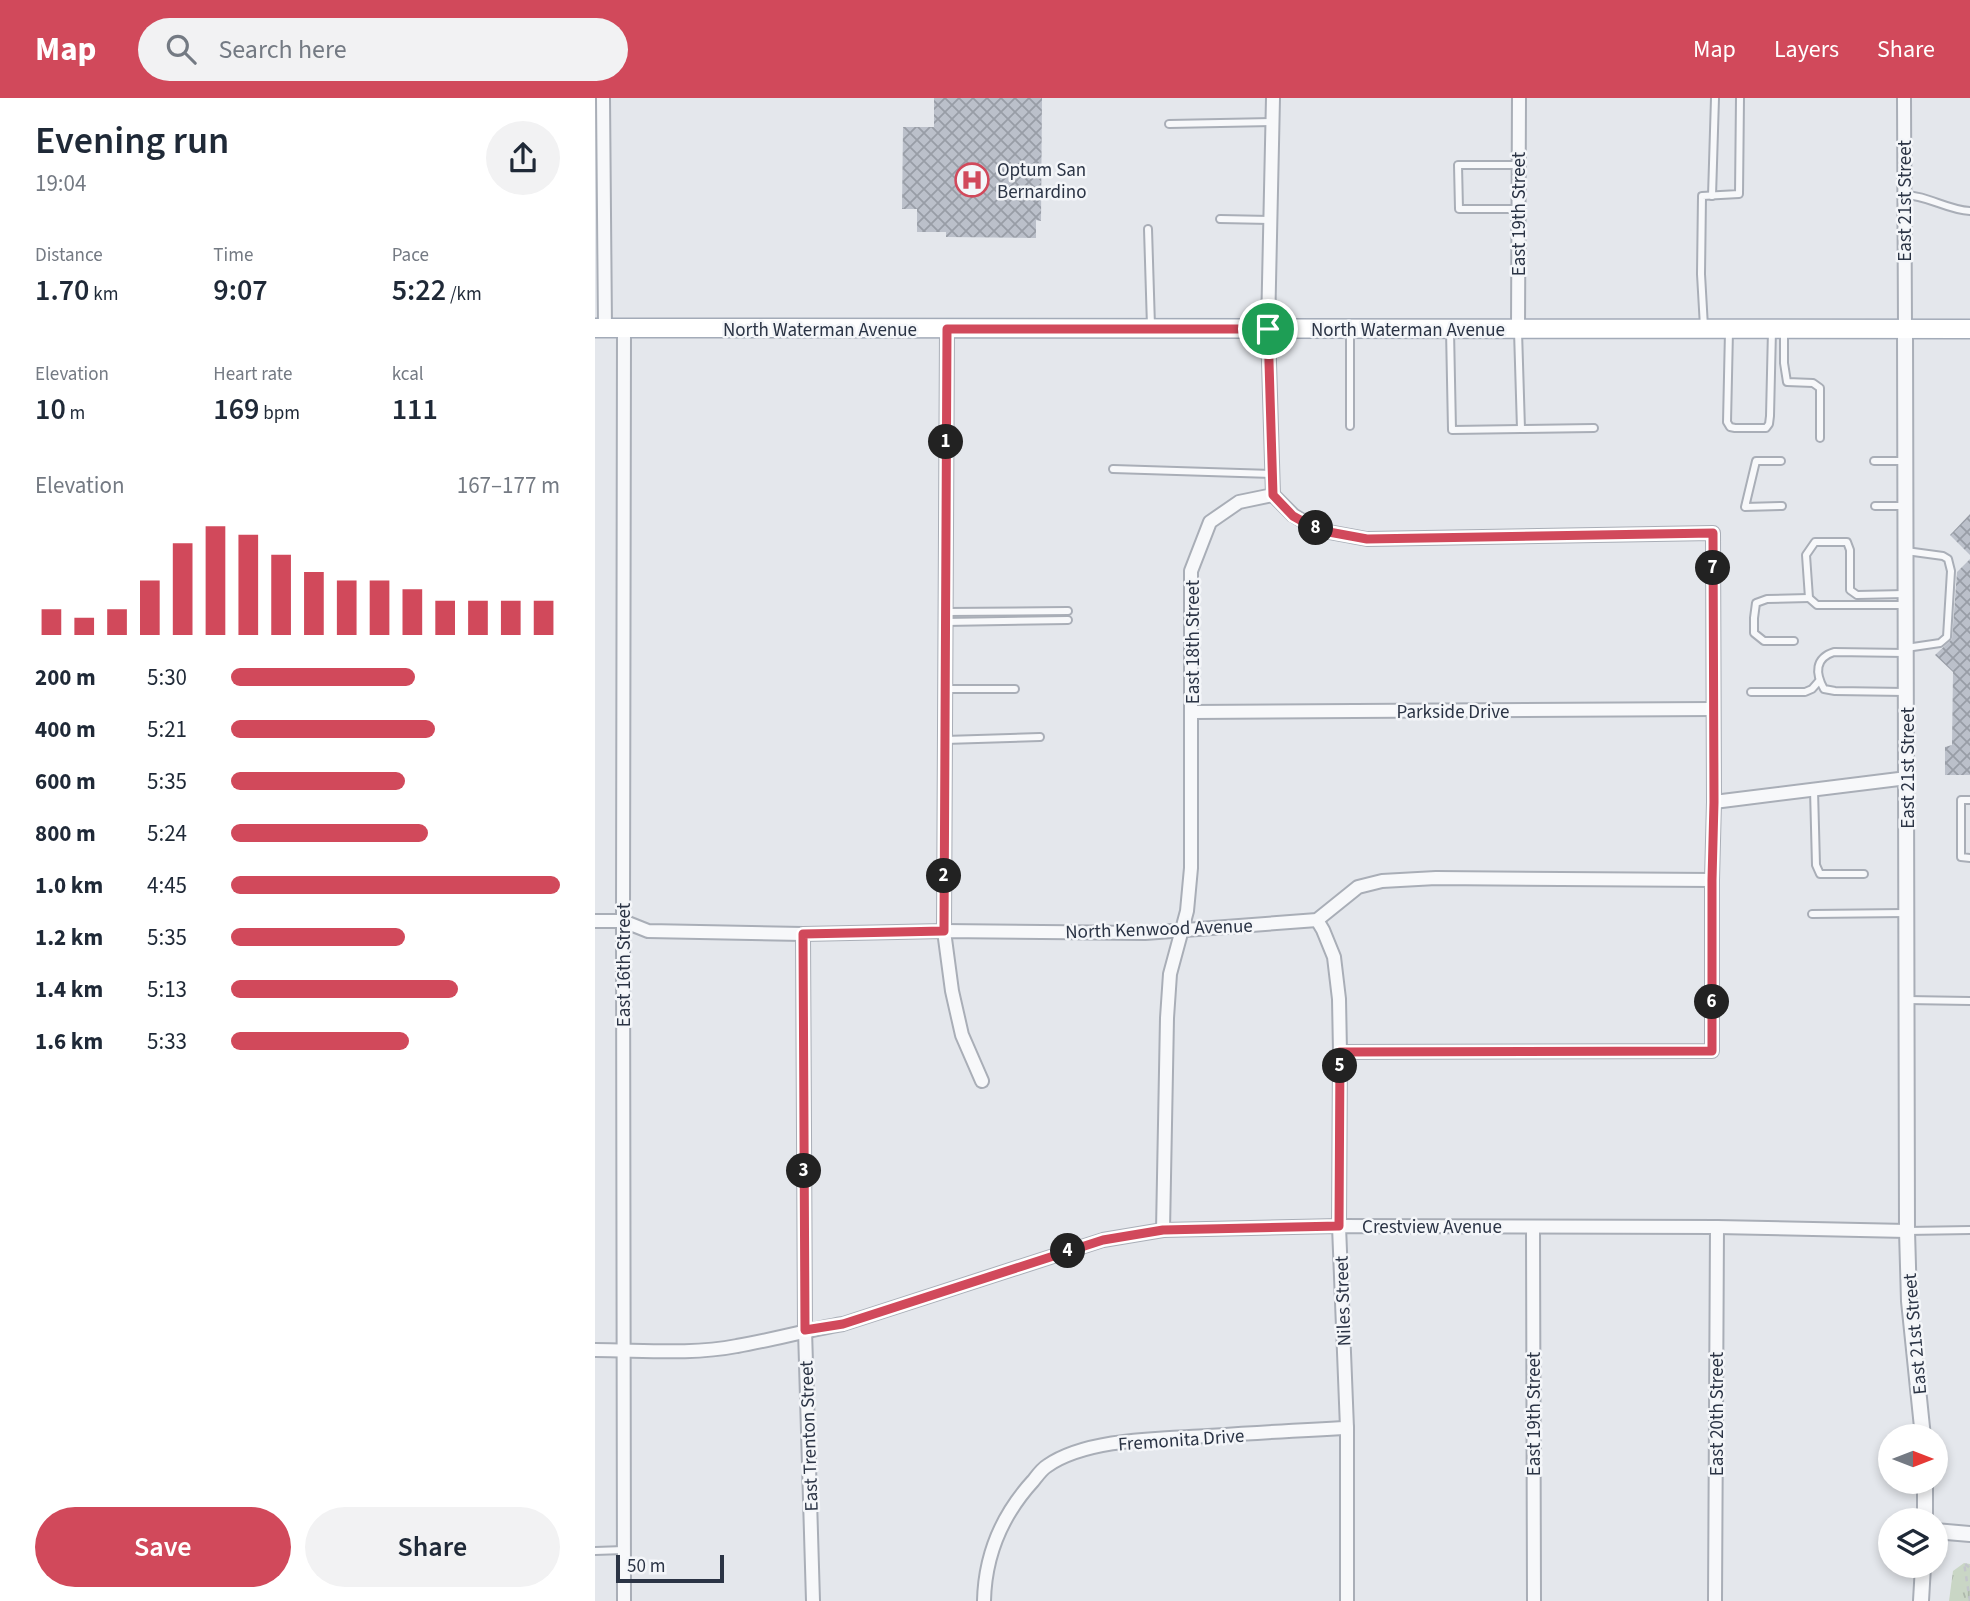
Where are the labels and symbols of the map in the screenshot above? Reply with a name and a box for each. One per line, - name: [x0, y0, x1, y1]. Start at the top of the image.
- street label: East 21st Street: [1892, 140, 1919, 262]
- street label: East 19th Street: [1506, 151, 1533, 276]
- place label: Optum San Bernardino: [997, 157, 1086, 206]
- hospital icon: Optum San Bernardino: [953, 161, 991, 199]
- pin: [1238, 299, 1298, 359]
- street label: North Waterman Avenue: [723, 317, 917, 344]
- street label: North Waterman Avenue: [1311, 317, 1505, 344]
- pin: 1: [929, 424, 963, 460]
- pin: 8: [1299, 510, 1333, 546]
- pin: 7: [1695, 550, 1731, 586]
- street label: East 18th Street: [1180, 579, 1207, 704]
- street label: Parkside Drive: [1396, 699, 1510, 726]
- street label: East 21st Street: [1895, 707, 1922, 829]
- pin: 2: [927, 858, 961, 894]
- street label: East 16th Street: [611, 902, 638, 1027]
- street label: North Kenwood Avenue: [1065, 913, 1253, 946]
- pin: 6: [1695, 984, 1729, 1020]
- pin: 5: [1323, 1048, 1357, 1084]
- pin: 3: [787, 1154, 822, 1188]
- street label: Crestview Avenue: [1362, 1214, 1502, 1241]
- pin: 4: [1051, 1234, 1085, 1268]
- street label: Niles Street: [1328, 1255, 1359, 1347]
- street label: East 21st Street: [1897, 1272, 1934, 1396]
- street label: East 19th Street: [1521, 1351, 1548, 1476]
- street label: East 20th Street: [1704, 1351, 1731, 1476]
- street label: East Trenton Street: [793, 1359, 826, 1512]
- street label: Fremonita Drive: [1117, 1423, 1245, 1458]
- north arrow: [1878, 1424, 1948, 1494]
- scale bar: [616, 1552, 725, 1584]

